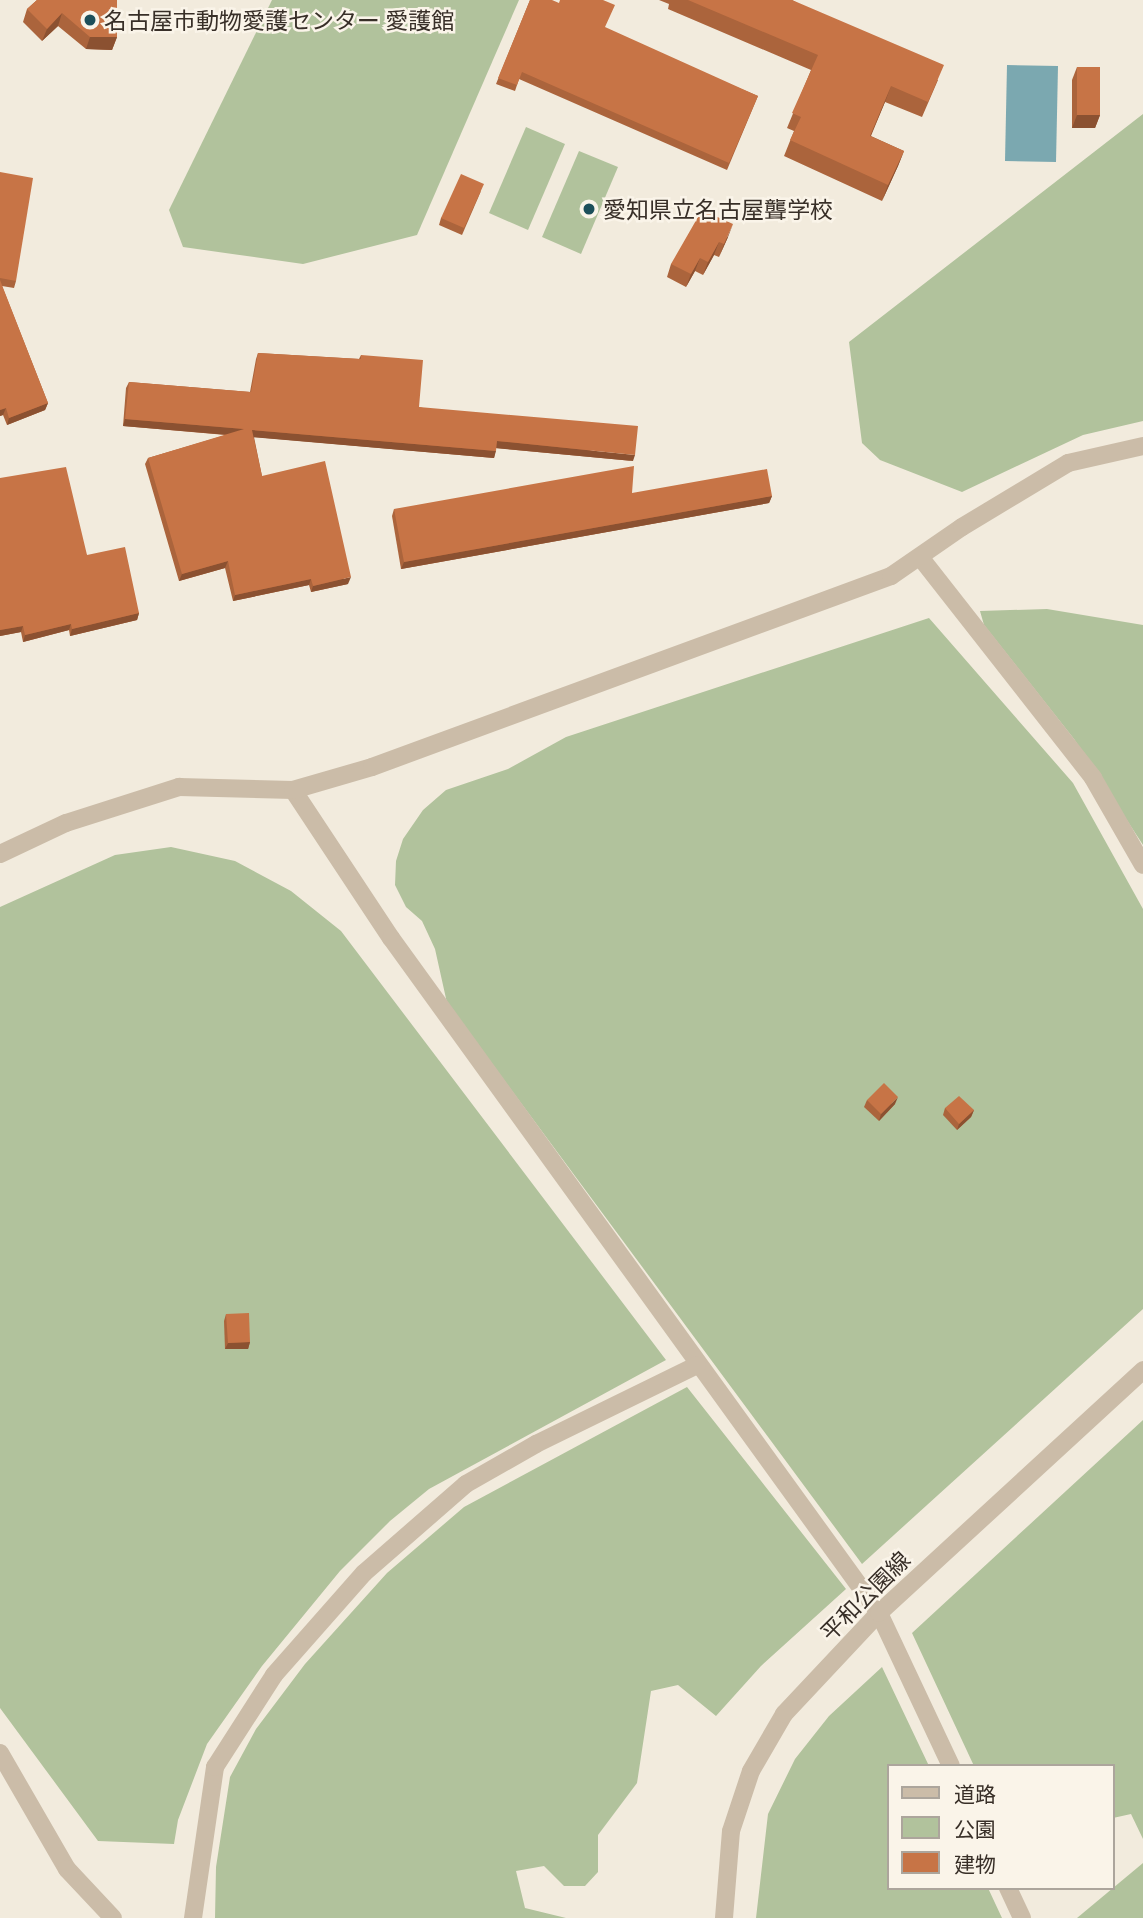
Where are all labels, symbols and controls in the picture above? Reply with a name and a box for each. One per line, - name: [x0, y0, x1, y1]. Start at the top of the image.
- place label: 名古屋市動物愛護センター 愛護館: [104, 6, 454, 34]
- marker: 名古屋市動物愛護センター 愛護館: [82, 12, 98, 28]
- place label: 愛知県立名古屋聾学校: [603, 195, 833, 223]
- marker: 愛知県立名古屋聾学校: [581, 201, 597, 217]
- street label: 平和公園線: [815, 1546, 915, 1646]
- legend: [888, 1764, 1115, 1890]
- text: 道路: [954, 1781, 996, 1806]
- text: 公園: [954, 1816, 996, 1841]
- text: 建物: [954, 1851, 996, 1876]

